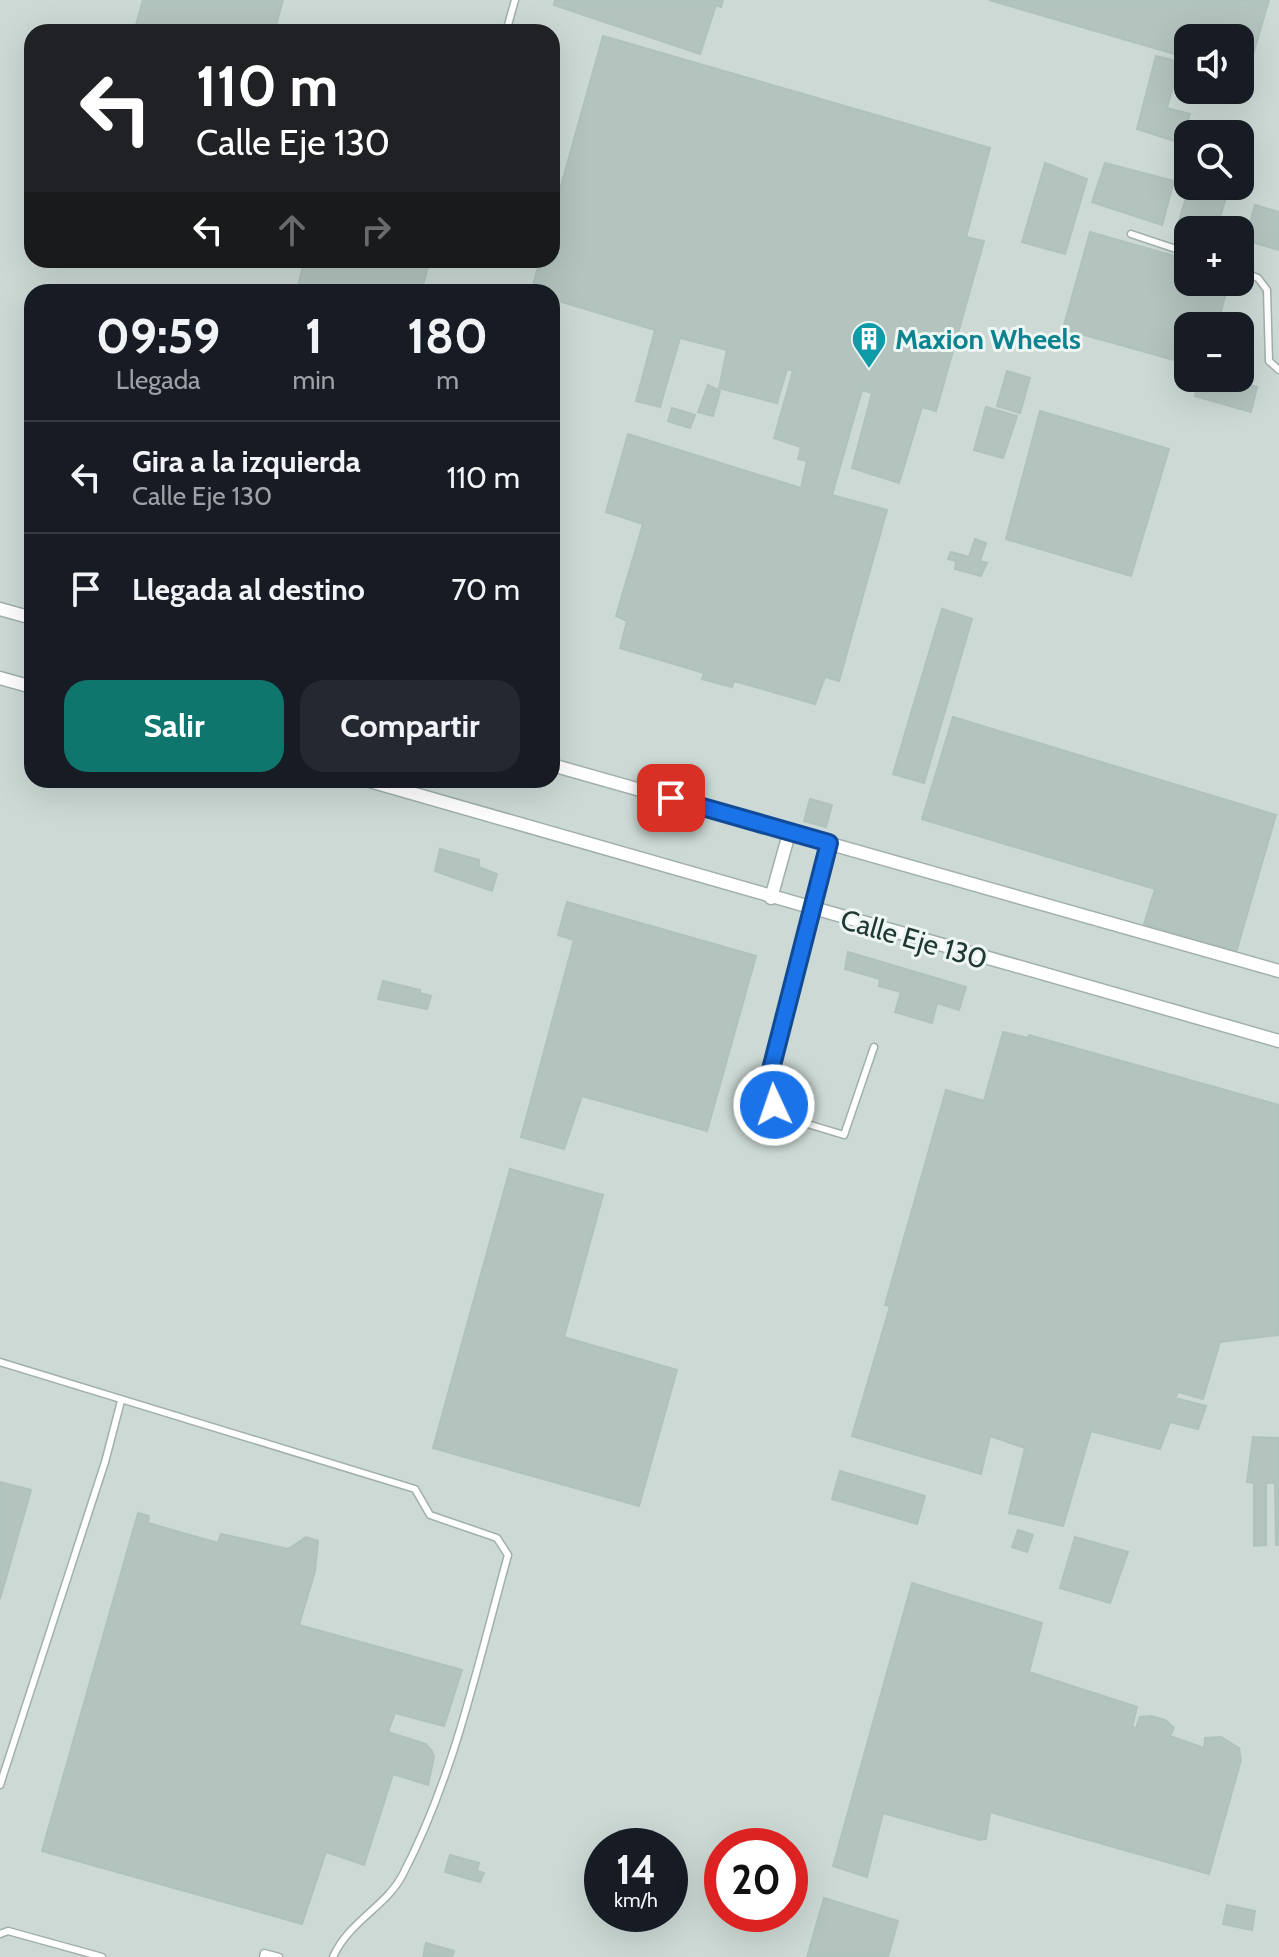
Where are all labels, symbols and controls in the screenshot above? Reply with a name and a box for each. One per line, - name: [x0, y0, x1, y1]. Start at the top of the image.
- map controls: [1174, 24, 1254, 392]
- button: sound: [1174, 24, 1254, 104]
- text: 110 m: [196, 52, 338, 120]
- icon: left: [64, 56, 168, 160]
- text: Calle Eje 130: [196, 120, 390, 164]
- button: search: [1174, 120, 1254, 200]
- icon: left: [186, 208, 230, 252]
- icon: ahead: [270, 208, 314, 252]
- icon: right: [354, 208, 398, 252]
- button: +: [1174, 216, 1254, 296]
- text: 09:59: [96, 307, 220, 365]
- text: 1: [305, 307, 323, 365]
- text: 180: [407, 307, 488, 365]
- button: −: [1174, 312, 1254, 392]
- building icon: Maxion Wheels: [850, 320, 888, 370]
- place label: Maxion Wheels: [895, 322, 1081, 356]
- text: Llegada: [116, 364, 201, 396]
- text: min: [292, 364, 335, 396]
- text: m: [436, 364, 459, 396]
- text: Gira a la izquierda: [132, 443, 361, 480]
- icon: left: [64, 455, 108, 499]
- text: 110 m: [446, 459, 520, 496]
- text: Calle Eje 130: [132, 480, 272, 512]
- icon: arrive: [64, 567, 108, 611]
- text: Llegada al destino: [132, 571, 365, 608]
- text: 70 m: [451, 571, 520, 608]
- button: Salir: [64, 680, 284, 772]
- button: Compartir: [300, 680, 520, 772]
- pin: [637, 764, 705, 832]
- icon: arrive: [649, 776, 693, 820]
- street label: Calle Eje 130: [837, 902, 991, 976]
- position arrow: [732, 1063, 816, 1147]
- speed limit sign: 20: [704, 1828, 808, 1932]
- text: 14: [616, 1845, 656, 1894]
- text: km/h: [614, 1888, 658, 1912]

